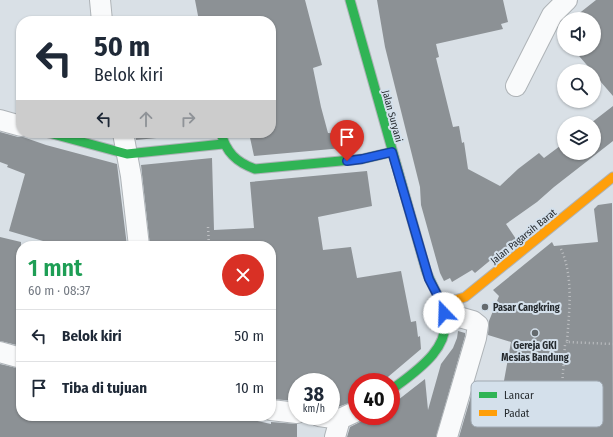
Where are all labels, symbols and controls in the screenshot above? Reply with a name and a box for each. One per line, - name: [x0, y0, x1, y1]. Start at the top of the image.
- map controls: [557, 12, 601, 160]
- button: sound: [557, 12, 601, 56]
- text: 50 m: [94, 30, 150, 63]
- icon: left: [28, 32, 80, 84]
- text: Belok kiri: [94, 64, 163, 86]
- button: search: [557, 64, 601, 108]
- street label: Jalan Suryani: [379, 89, 405, 144]
- icon: left: [93, 108, 115, 130]
- icon: ahead: [135, 108, 157, 130]
- icon: right: [177, 108, 199, 130]
- button: layers: [557, 116, 601, 160]
- pin: [330, 120, 364, 161]
- icon: arrive: [336, 126, 358, 148]
- street label: Jalan Pagarsih Barat: [488, 206, 559, 267]
- text: 1 mnt: [28, 254, 82, 282]
- button: close: [222, 254, 264, 296]
- text: 60 m · 08:37: [28, 283, 90, 298]
- position arrow: [423, 292, 465, 334]
- marker: Pasar Cangkring: [480, 302, 490, 312]
- place label: Pasar Cangkring: [493, 302, 560, 314]
- icon: left: [28, 325, 50, 347]
- text: Belok kiri: [62, 327, 122, 345]
- text: 50 m: [234, 327, 264, 345]
- marker: Gereja GKI Mesias Bandung: [530, 328, 540, 338]
- place label: Gereja GKI Mesias Bandung: [501, 340, 569, 364]
- speed limit sign: 40: [348, 373, 400, 425]
- icon: arrive: [28, 377, 50, 399]
- text: Tiba di tujuan: [62, 379, 147, 397]
- text: 10 m: [235, 379, 264, 397]
- legend: [471, 381, 603, 427]
- text: 38: [304, 382, 324, 406]
- text: Lancar: [504, 389, 534, 402]
- text: km/h: [303, 403, 325, 415]
- text: Padat: [504, 407, 530, 420]

